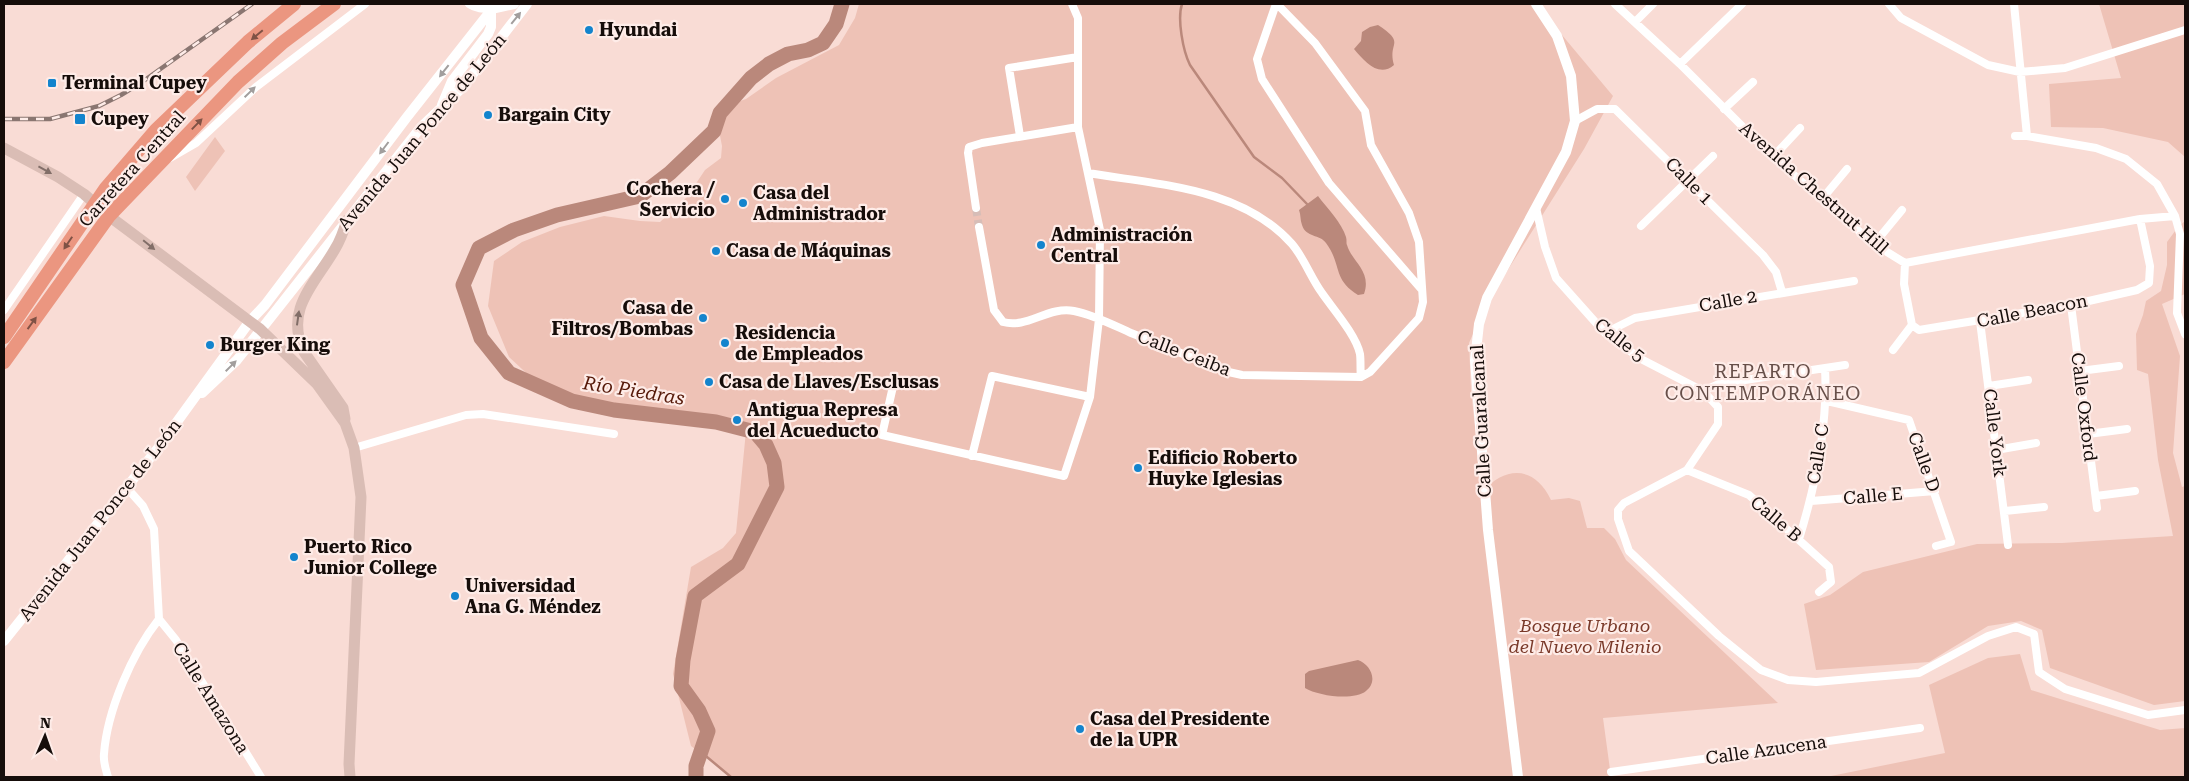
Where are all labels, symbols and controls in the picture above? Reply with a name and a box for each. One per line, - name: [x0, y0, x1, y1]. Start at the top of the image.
- one-way arrow: [510, 12, 521, 25]
- place label: Hyundai: [599, 19, 677, 40]
- marker: Hyundai: [583, 24, 595, 36]
- street label: Avenida Juan Ponce de León: [333, 29, 510, 234]
- one-way arrow: [251, 30, 264, 41]
- one-way arrow: [439, 64, 449, 78]
- place label: Terminal Cupey: [62, 72, 207, 93]
- marker: Terminal Cupey: [46, 77, 58, 89]
- one-way arrow: [244, 87, 256, 99]
- place label: Bargain City: [498, 104, 611, 125]
- street label: Carretera Central: [74, 106, 190, 231]
- place label: Cupey: [91, 108, 149, 129]
- marker: Bargain City: [482, 109, 494, 121]
- marker: Cupey: [73, 112, 87, 126]
- street label: Avenida Chestnut Hill: [1735, 117, 1893, 258]
- one-way arrow: [191, 119, 203, 131]
- one-way arrow: [378, 141, 389, 154]
- street label: Calle 1: [1661, 153, 1717, 209]
- one-way arrow: [38, 165, 51, 174]
- place label: Cochera / Servicio: [626, 178, 716, 220]
- place label: Casa del Administrador: [753, 182, 886, 224]
- marker: Cochera / Servicio: [719, 193, 731, 205]
- marker: Casa del Administrador: [737, 197, 749, 209]
- place label: Administración Central: [1051, 224, 1192, 266]
- one-way arrow: [63, 237, 73, 250]
- marker: Administración Central: [1035, 239, 1047, 251]
- one-way arrow: [142, 240, 155, 251]
- place label: Casa de Máquinas: [726, 240, 891, 261]
- marker: Casa de Máquinas: [710, 245, 722, 257]
- street label: Calle 2: [1697, 285, 1758, 316]
- street label: Calle Beacon: [1975, 289, 2089, 332]
- place label: Casa de Filtros/Bombas: [551, 297, 693, 339]
- one-way arrow: [294, 309, 302, 325]
- marker: Casa de Filtros/Bombas: [697, 312, 709, 324]
- street label: Calle 5: [1591, 313, 1650, 366]
- one-way arrow: [27, 316, 37, 330]
- place label: Residencia de Empleados: [735, 322, 863, 364]
- street label: Calle Ceiba: [1135, 325, 1234, 380]
- place label: Burger King: [220, 334, 331, 355]
- marker: Residencia de Empleados: [719, 337, 731, 349]
- marker: Burger King: [204, 339, 216, 351]
- street label: Calle Guaralcanal: [1466, 344, 1495, 498]
- street label: Calle Oxford: [2067, 351, 2102, 463]
- district label: REPARTO CONTEMPORÁNEO: [1665, 360, 1861, 405]
- one-way arrow: [225, 361, 237, 373]
- water label: Río Piedras: [580, 371, 687, 410]
- place label: Casa de Llaves/Esclusas: [719, 371, 939, 392]
- marker: Casa de Llaves/Esclusas: [703, 376, 715, 388]
- street label: Calle York: [1980, 387, 2011, 478]
- place label: Antigua Represa del Acueducto: [747, 399, 898, 441]
- street label: Avenida Juan Ponce de León: [14, 414, 185, 625]
- marker: Antigua Represa del Acueducto: [731, 414, 743, 426]
- street label: Calle C: [1802, 422, 1833, 486]
- street label: Calle D: [1904, 429, 1945, 495]
- place label: Edificio Roberto Huyke Iglesias: [1148, 447, 1298, 489]
- marker: Edificio Roberto Huyke Iglesias: [1132, 462, 1144, 474]
- street label: Calle E: [1842, 482, 1904, 509]
- street label: Calle B: [1746, 491, 1806, 546]
- place label: Puerto Rico Junior College: [304, 536, 437, 578]
- marker: Puerto Rico Junior College: [288, 551, 300, 563]
- place label: Universidad Ana G. Méndez: [465, 575, 601, 617]
- marker: Universidad Ana G. Méndez: [449, 590, 461, 602]
- park label: Bosque Urbano del Nuevo Milenio: [1508, 615, 1662, 657]
- street label: Calle Amazona: [169, 638, 254, 758]
- place label: Casa del Presidente de la UPR: [1090, 708, 1270, 750]
- north arrow: [20, 711, 70, 761]
- text: N: [40, 715, 51, 731]
- marker: Casa del Presidente de la UPR: [1074, 723, 1086, 735]
- street label: Calle Azucena: [1704, 731, 1828, 768]

